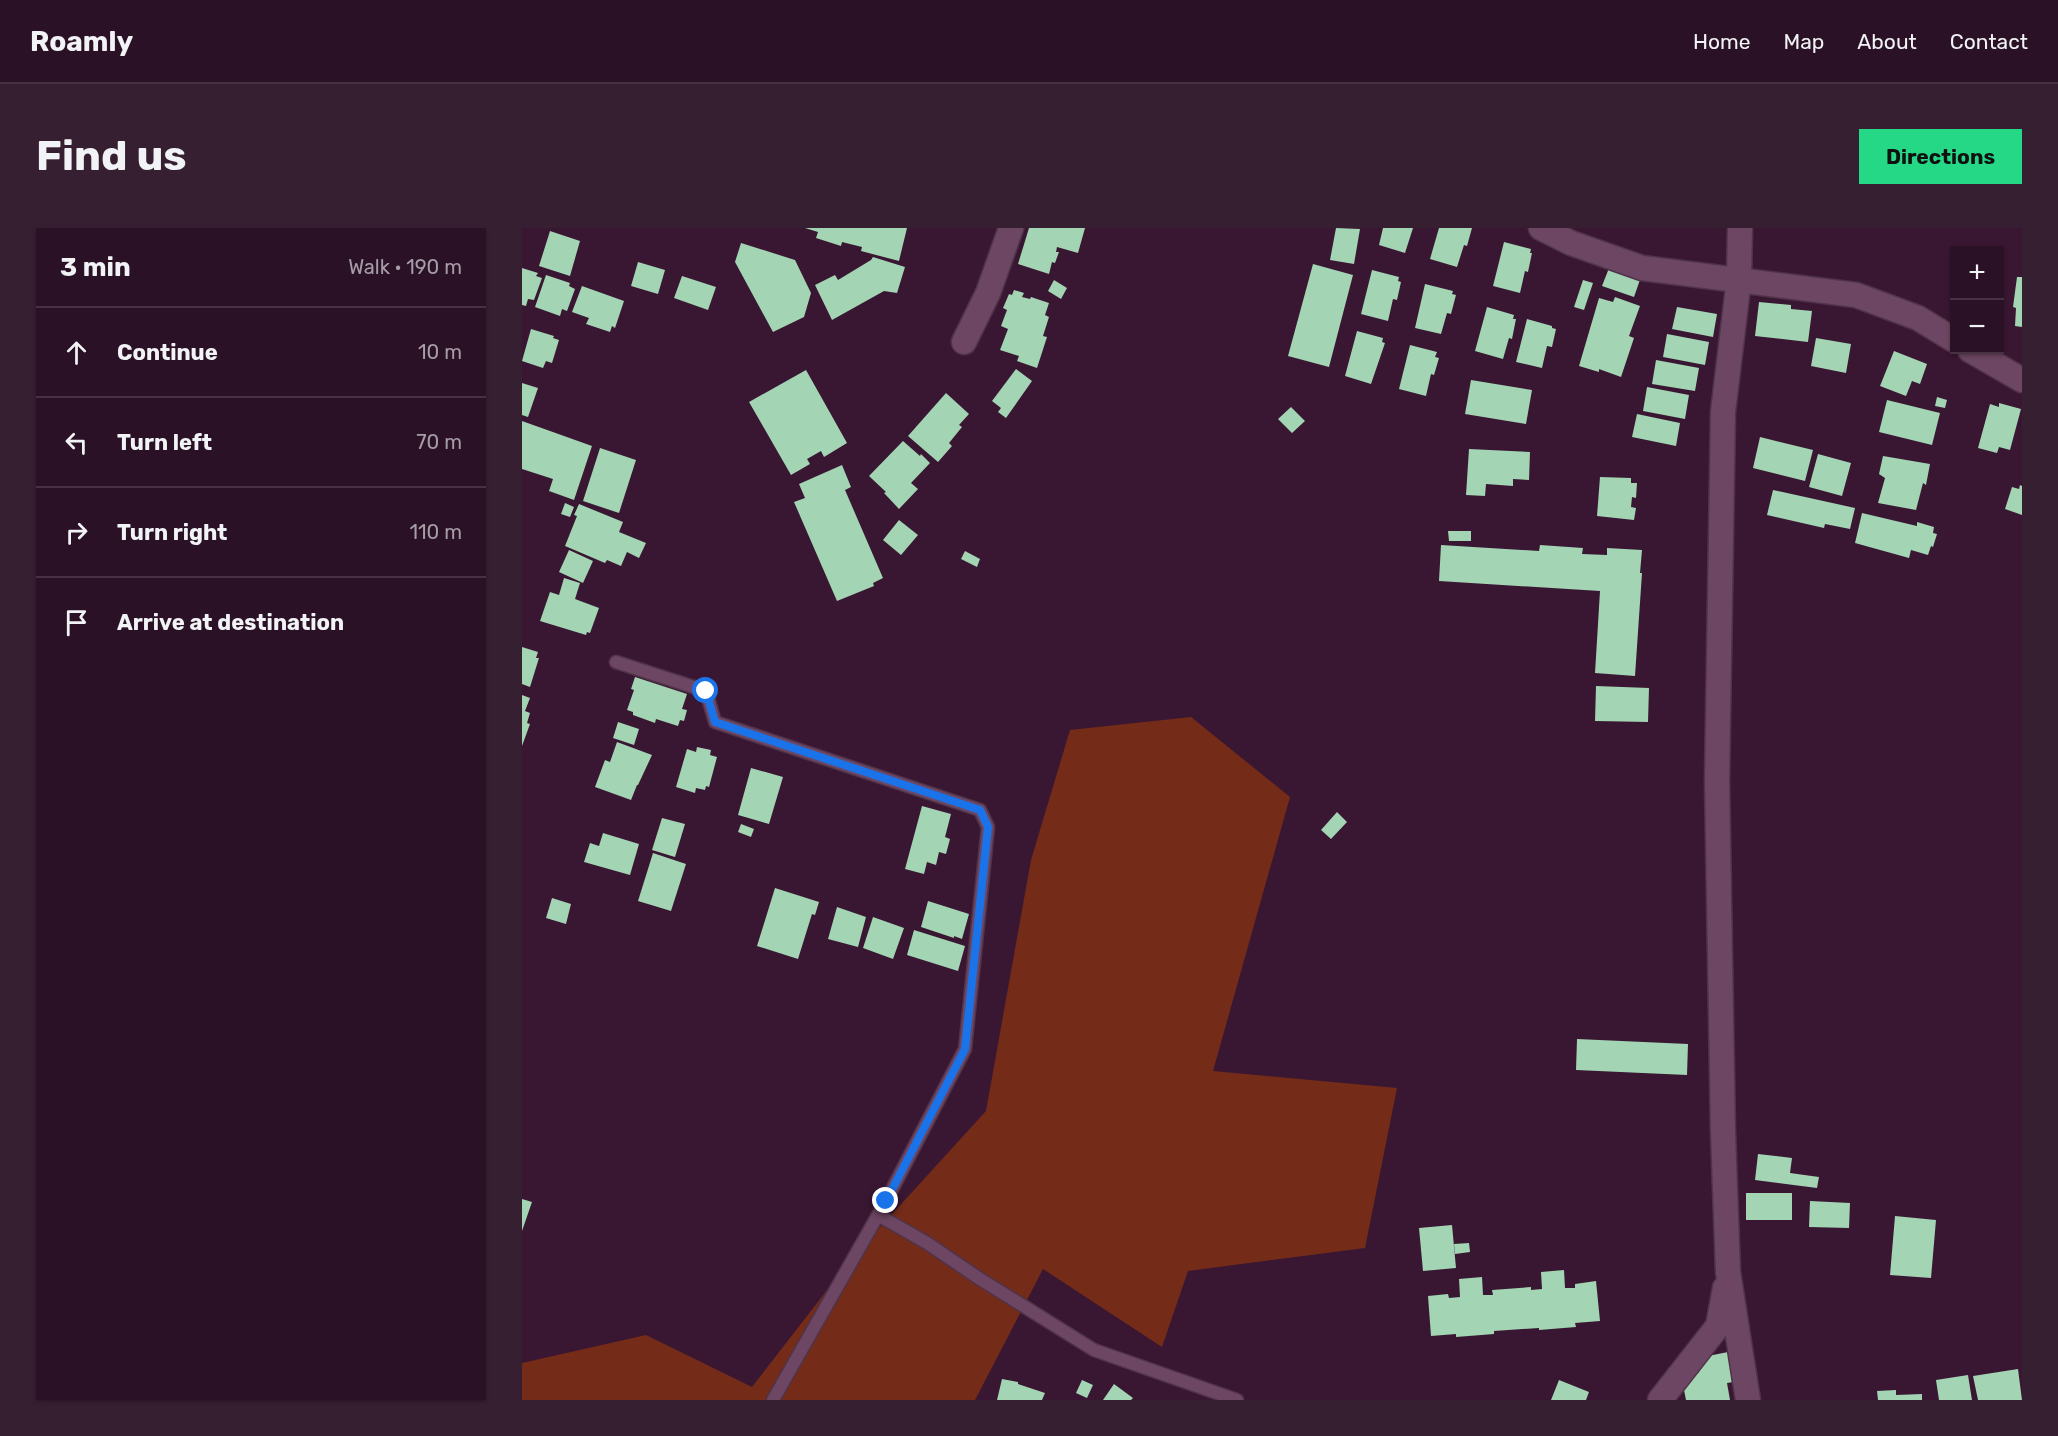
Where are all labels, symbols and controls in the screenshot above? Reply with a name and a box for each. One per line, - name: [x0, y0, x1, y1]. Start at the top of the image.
- text: Roamly: [30, 25, 133, 58]
- text: Home: [1693, 29, 1750, 54]
- text: Map: [1783, 29, 1824, 54]
- text: About: [1857, 29, 1917, 54]
- text: Contact: [1950, 29, 2028, 54]
- button: Directions: [1859, 129, 2022, 184]
- text: Find us: [36, 131, 187, 181]
- map controls: [1950, 246, 2004, 354]
- button: +: [1950, 246, 2004, 300]
- text: 3 min: [60, 252, 131, 283]
- text: Walk · 190 m: [348, 255, 462, 279]
- button: −: [1950, 300, 2004, 354]
- icon: ahead: [60, 336, 93, 369]
- text: Continue: [117, 339, 218, 366]
- text: 10 m: [418, 340, 462, 364]
- icon: left: [60, 426, 93, 459]
- text: Turn left: [117, 429, 212, 456]
- text: 70 m: [416, 430, 462, 454]
- icon: right: [60, 516, 93, 549]
- text: Turn right: [117, 519, 227, 546]
- text: 110 m: [410, 520, 462, 544]
- icon: arrive: [60, 606, 93, 639]
- text: Arrive at destination: [117, 609, 344, 636]
- route start: [692, 677, 718, 703]
- route end: [872, 1187, 898, 1213]

